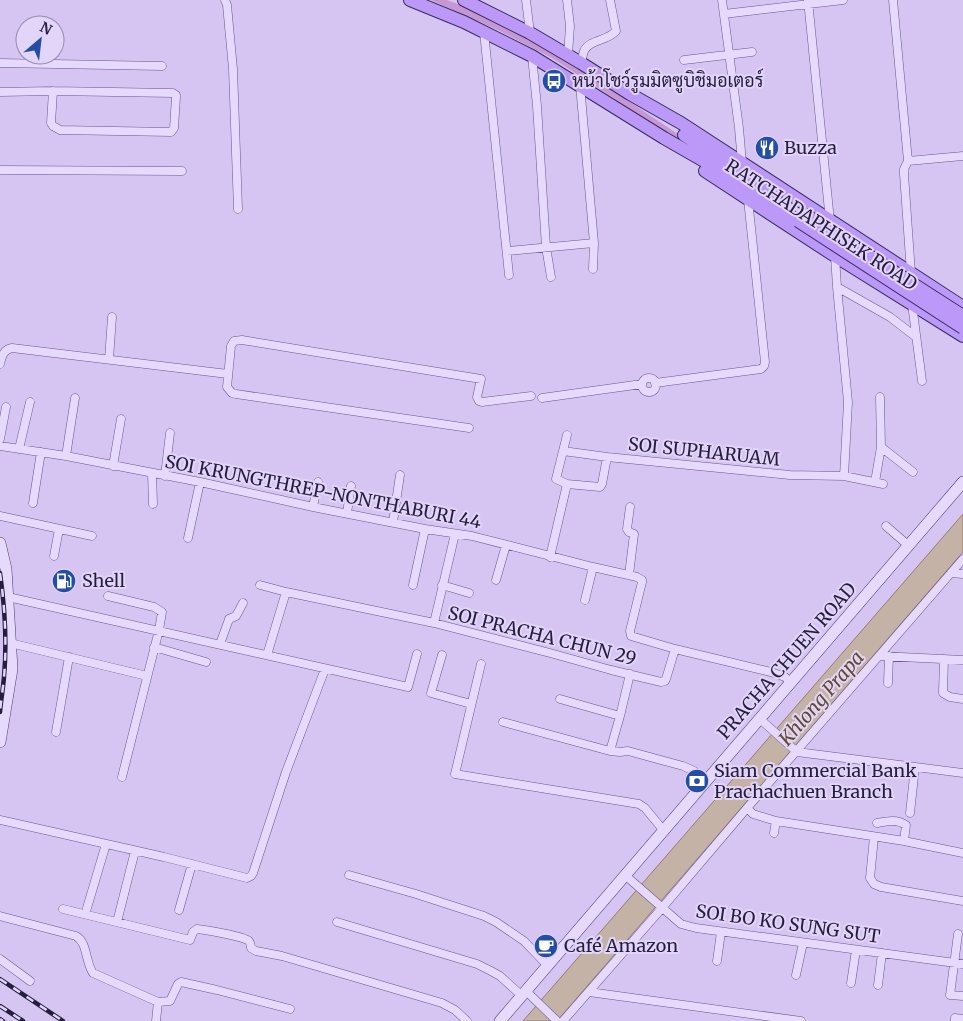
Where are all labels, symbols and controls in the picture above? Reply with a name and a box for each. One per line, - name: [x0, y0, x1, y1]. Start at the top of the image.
- north arrow: [15, 15, 65, 65]
- text: N: [37, 18, 55, 39]
- bus stop icon: หน้าโชว์รูมมิตซูบิชิมอเตอร์: [541, 68, 567, 94]
- place label: หน้าโชว์รูมมิตซูบิชิมอเตอร์: [572, 68, 764, 94]
- restaurant icon: Buzza: [754, 135, 780, 161]
- place label: Buzza: [784, 136, 837, 159]
- street label: RATCHADAPHISEK ROAD: [721, 154, 922, 295]
- street label: SOI SUPHARUAM: [627, 432, 781, 471]
- street label: SOI KRUNGTHREP-NONTHABURI 44: [163, 450, 483, 534]
- fuel station icon: Shell: [51, 568, 77, 594]
- place label: Shell: [82, 569, 125, 592]
- street label: PRACHA CHUEN ROAD: [712, 578, 861, 744]
- street label: SOI PRACHA CHUN 29: [446, 601, 639, 670]
- water label: Khlong Prapa: [773, 646, 869, 751]
- place label: Siam Commercial Bank Prachachuen Branch: [714, 759, 917, 803]
- bank icon: Siam Commercial Bank Prachachuen Branch: [684, 768, 710, 794]
- street label: SOI BO KO SUNG SUT: [694, 899, 882, 948]
- cafe icon: Café Amazon: [533, 933, 559, 959]
- place label: Café Amazon: [564, 934, 678, 957]

